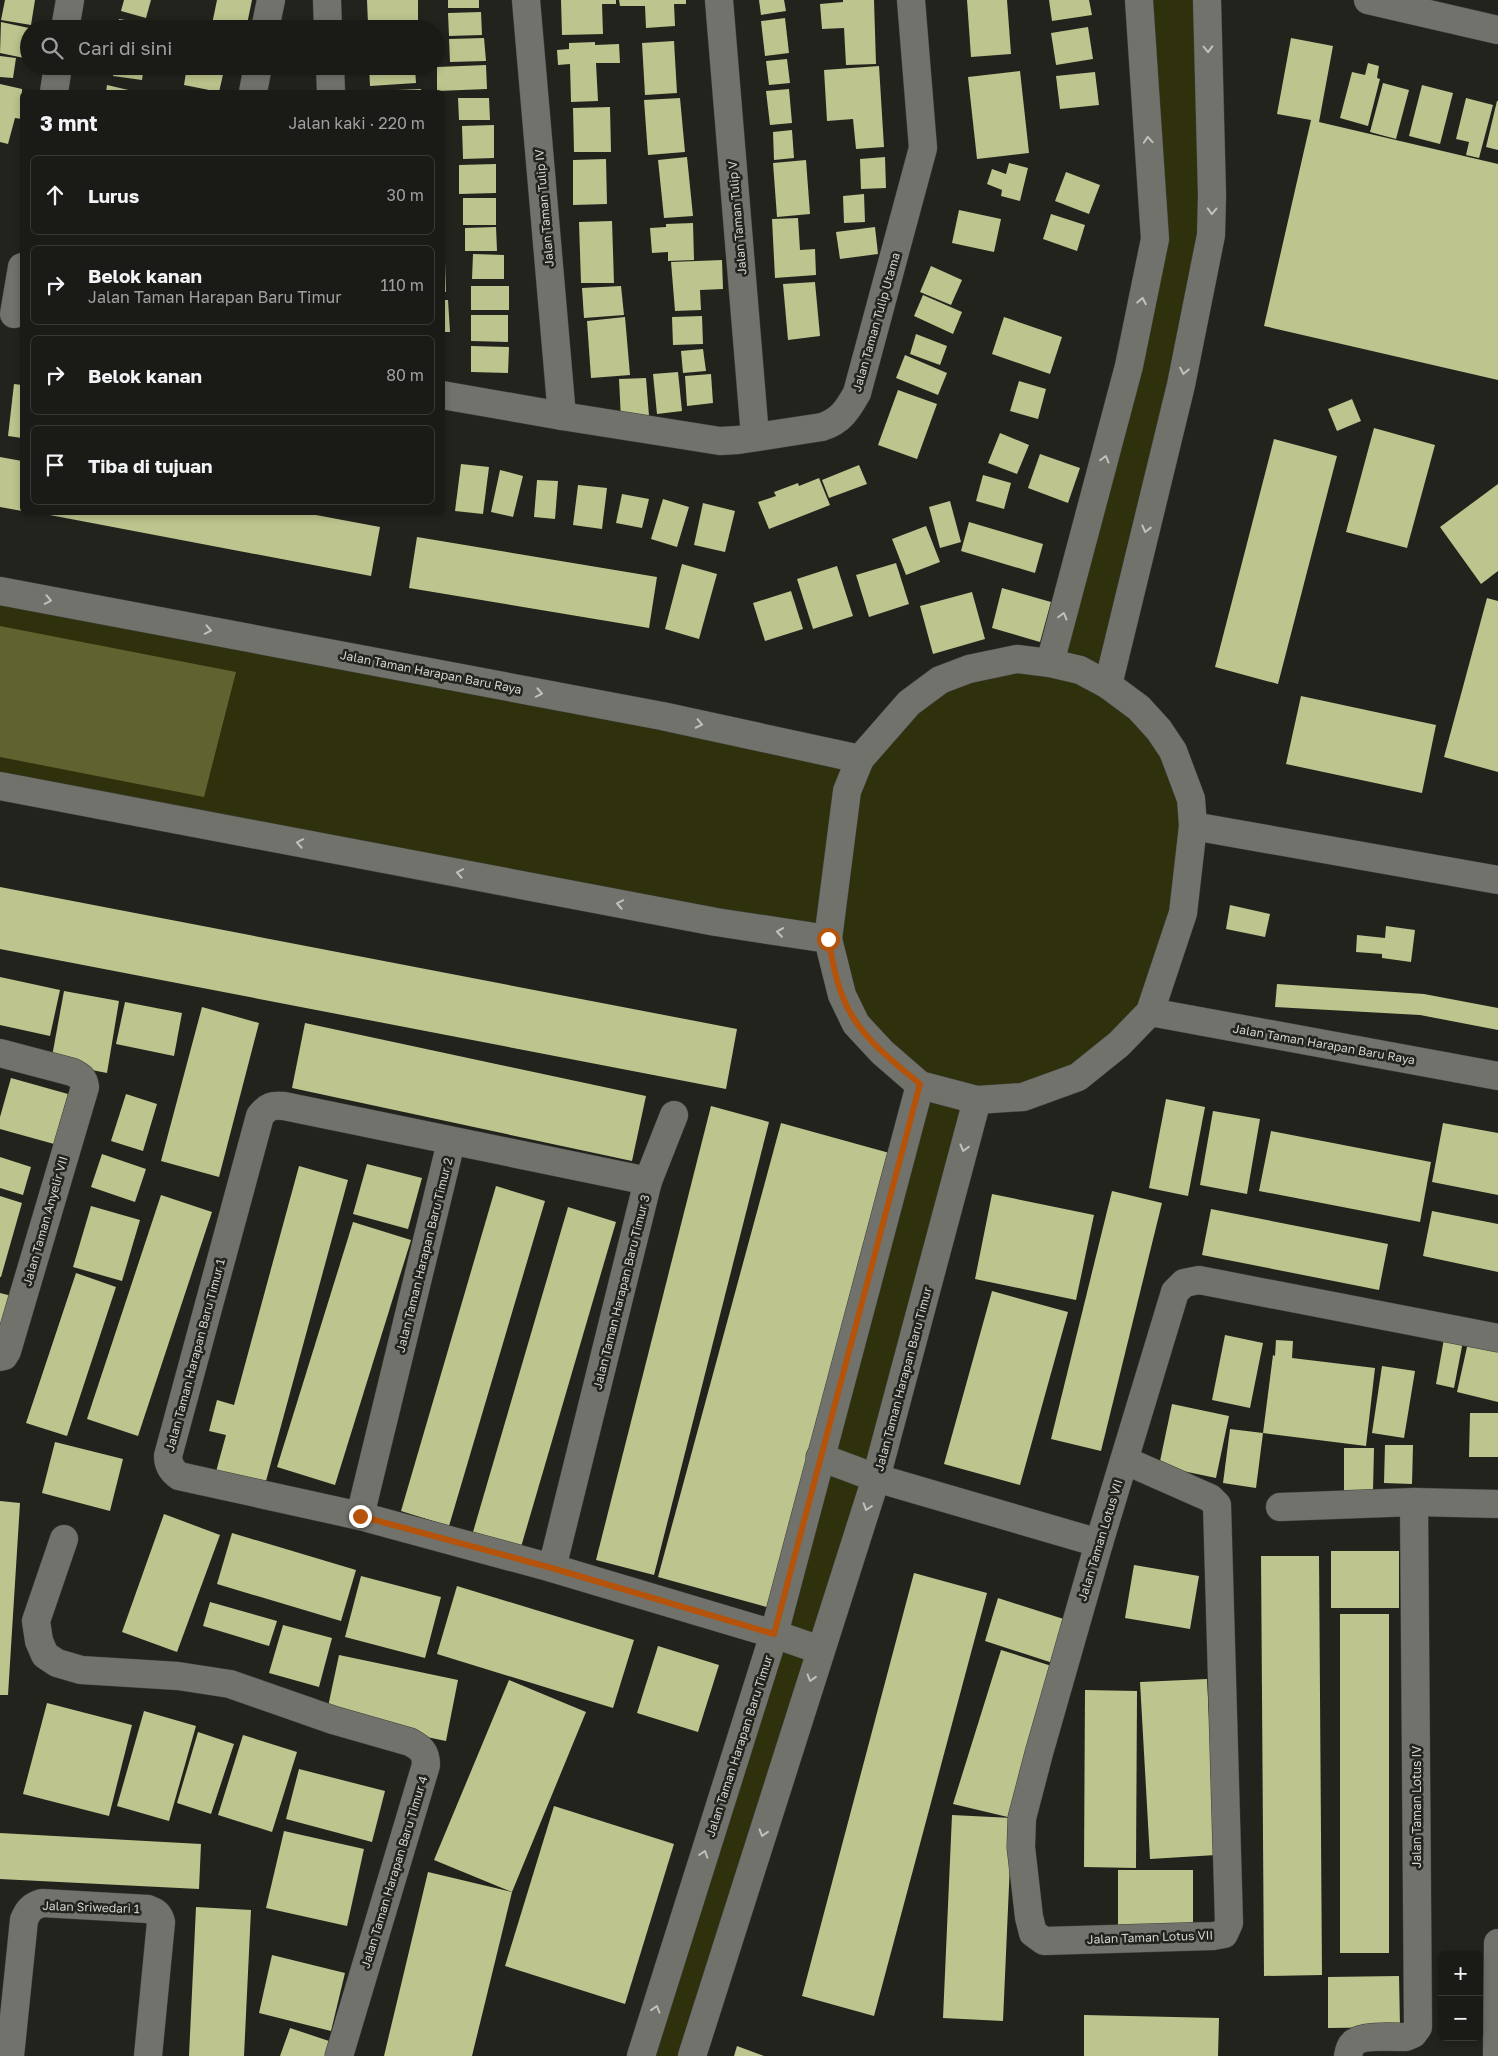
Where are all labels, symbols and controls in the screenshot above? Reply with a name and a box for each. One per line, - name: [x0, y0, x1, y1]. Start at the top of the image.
- search box: [20, 20, 445, 75]
- icon: search: [38, 34, 66, 62]
- text: Cari di sini: [78, 36, 172, 59]
- one-way arrow: [1203, 45, 1214, 53]
- text: 3 mnt: [40, 110, 98, 136]
- text: Jalan kaki · 220 m: [288, 113, 425, 133]
- one-way arrow: [1143, 135, 1154, 143]
- street label: Jalan Taman Tulip IV: [531, 148, 557, 268]
- street label: Jalan Taman Tulip V: [725, 160, 749, 276]
- icon: ahead: [41, 181, 69, 209]
- text: Lurus: [88, 184, 139, 207]
- text: 30 m: [387, 185, 424, 205]
- one-way arrow: [1207, 208, 1217, 215]
- street label: Jalan Taman Tulip Utama: [849, 251, 903, 393]
- text: Belok kanan: [88, 264, 202, 287]
- icon: right: [41, 271, 69, 299]
- text: 110 m: [380, 275, 424, 295]
- text: Jalan Taman Harapan Baru Timur: [88, 287, 342, 307]
- one-way arrow: [1137, 296, 1147, 305]
- icon: right: [41, 361, 69, 389]
- text: Belok kanan: [88, 364, 202, 387]
- text: 80 m: [386, 365, 424, 385]
- one-way arrow: [1179, 366, 1189, 375]
- icon: arrive: [41, 451, 69, 479]
- text: Tiba di tujuan: [88, 454, 213, 477]
- one-way arrow: [1099, 455, 1109, 463]
- one-way arrow: [1141, 524, 1152, 533]
- one-way arrow: [44, 595, 52, 605]
- one-way arrow: [1057, 611, 1068, 620]
- one-way arrow: [203, 625, 212, 635]
- street label: Jalan Taman Harapan Baru Raya: [339, 647, 523, 697]
- one-way arrow: [535, 687, 544, 698]
- one-way arrow: [694, 718, 703, 729]
- one-way arrow: [296, 838, 305, 848]
- one-way arrow: [456, 868, 464, 879]
- one-way arrow: [615, 899, 624, 909]
- one-way arrow: [775, 927, 784, 937]
- route start: [817, 928, 840, 951]
- street label: Jalan Taman Harapan Baru Raya: [1232, 1021, 1416, 1067]
- one-way arrow: [960, 1143, 970, 1151]
- street label: Jalan Taman Anyelir VII: [19, 1154, 71, 1288]
- street label: Jalan Taman Harapan Baru Timur 2: [393, 1156, 455, 1354]
- street label: Jalan Taman Harapan Baru Timur 3: [590, 1193, 652, 1391]
- street label: Jalan Taman Harapan Baru Timur 1: [162, 1257, 228, 1453]
- street label: Jalan Taman Harapan Baru Timur: [871, 1285, 935, 1473]
- street label: Jalan Taman Lotus VII: [1074, 1477, 1126, 1603]
- one-way arrow: [863, 1502, 873, 1511]
- route end: [349, 1505, 372, 1528]
- street label: Jalan Taman Harapan Baru Timur: [702, 1653, 776, 1839]
- one-way arrow: [807, 1674, 817, 1682]
- street label: Jalan Taman Lotus IV: [1409, 1746, 1424, 1868]
- street label: Jalan Taman Harapan Baru Timur 4: [358, 1774, 430, 1970]
- one-way arrow: [758, 1829, 768, 1837]
- one-way arrow: [699, 1851, 709, 1859]
- street label: Jalan Sriwedari 1: [42, 1898, 140, 1916]
- street label: Jalan Taman Lotus VII: [1087, 1927, 1213, 1947]
- map controls: [1438, 1951, 1483, 2041]
- button: +: [1438, 1951, 1483, 1996]
- button: −: [1438, 1996, 1483, 2041]
- one-way arrow: [650, 2006, 660, 2014]

